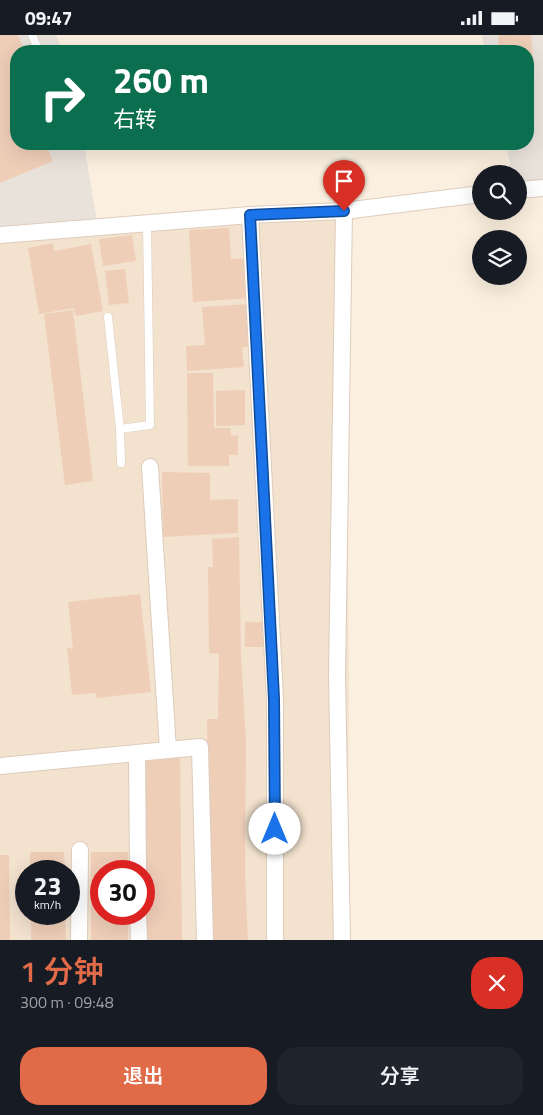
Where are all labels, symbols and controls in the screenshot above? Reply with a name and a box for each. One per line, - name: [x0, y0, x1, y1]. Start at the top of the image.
- text: 09:47: [25, 3, 72, 32]
- text: 260 m: [113, 53, 209, 107]
- icon: right: [30, 65, 95, 130]
- text: 右转: [113, 102, 157, 136]
- pin: [323, 160, 365, 211]
- map controls: [472, 165, 527, 285]
- button: search: [472, 165, 527, 220]
- icon: arrive: [330, 167, 358, 195]
- button: layers: [472, 230, 527, 285]
- position arrow: [248, 802, 300, 854]
- speed limit sign: 30: [90, 860, 155, 925]
- text: 23: [33, 867, 62, 905]
- text: km/h: [34, 895, 61, 914]
- text: 1 分钟: [20, 948, 103, 994]
- button: close: [471, 957, 523, 1009]
- text: 300 m · 09:48: [20, 990, 114, 1014]
- button: 退出: [20, 1047, 267, 1105]
- button: 分享: [277, 1047, 523, 1105]

